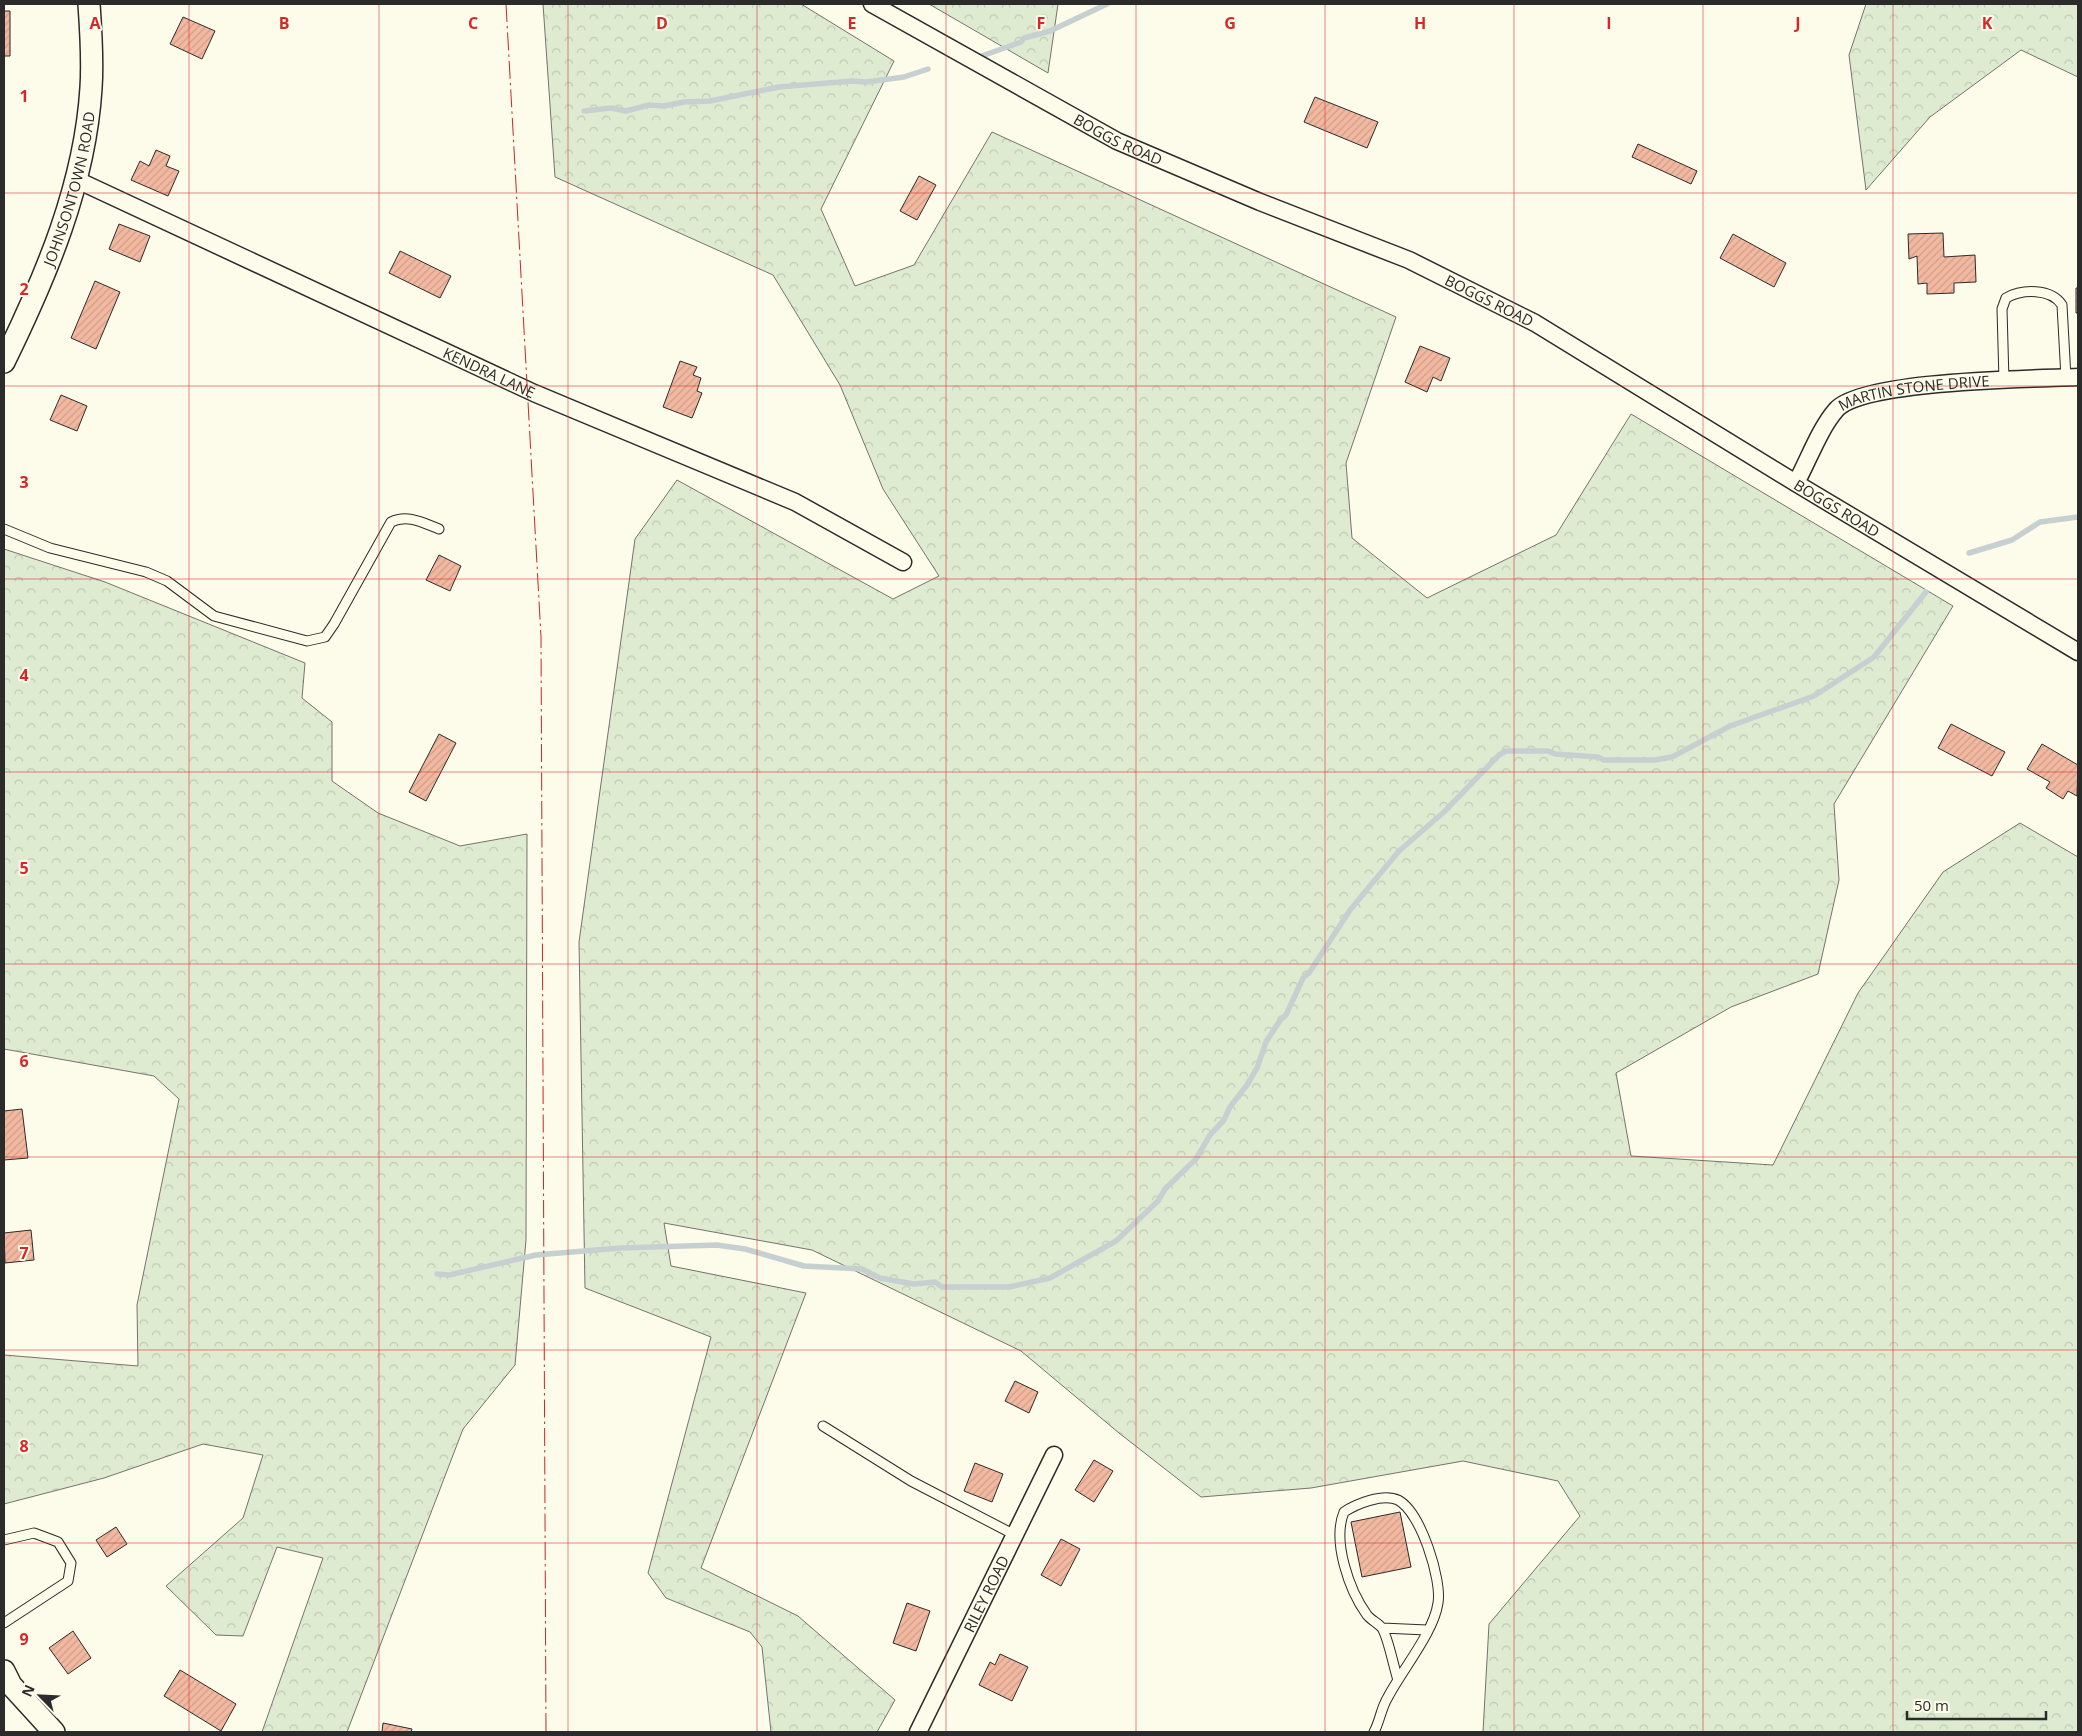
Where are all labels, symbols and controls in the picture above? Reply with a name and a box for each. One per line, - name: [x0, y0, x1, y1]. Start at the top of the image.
- text: A: [89, 12, 101, 34]
- text: B: [279, 12, 289, 34]
- text: C: [468, 12, 478, 34]
- text: D: [656, 12, 668, 34]
- text: E: [848, 12, 857, 34]
- text: F: [1037, 12, 1045, 34]
- text: G: [1224, 12, 1236, 34]
- text: H: [1414, 12, 1426, 34]
- text: I: [1606, 12, 1612, 34]
- text: J: [1793, 12, 1801, 34]
- text: K: [1982, 12, 1993, 34]
- text: 1: [19, 85, 29, 107]
- street label: BOGGS ROAD: [1070, 109, 1166, 169]
- street label: JOHNSONTOWN ROAD: [38, 110, 99, 271]
- street label: BOGGS ROAD: [1442, 270, 1537, 331]
- text: 2: [19, 278, 29, 300]
- street label: KENDRA LANE: [440, 342, 539, 402]
- street label: MARTIN STONE DRIVE: [1834, 370, 1990, 415]
- text: 3: [19, 471, 29, 493]
- street label: BOGGS ROAD: [1790, 474, 1884, 541]
- text: 4: [19, 664, 29, 686]
- text: 5: [19, 857, 29, 879]
- text: 6: [19, 1050, 29, 1072]
- text: 7: [19, 1242, 29, 1264]
- text: 8: [19, 1435, 29, 1457]
- street label: RILEY ROAD: [959, 1552, 1013, 1636]
- text: 9: [19, 1628, 29, 1650]
- north arrow: [15, 1671, 65, 1721]
- text: N: [17, 1681, 39, 1700]
- scale bar: [1907, 1688, 2046, 1720]
- text: 50 m: [1914, 1695, 1949, 1715]

